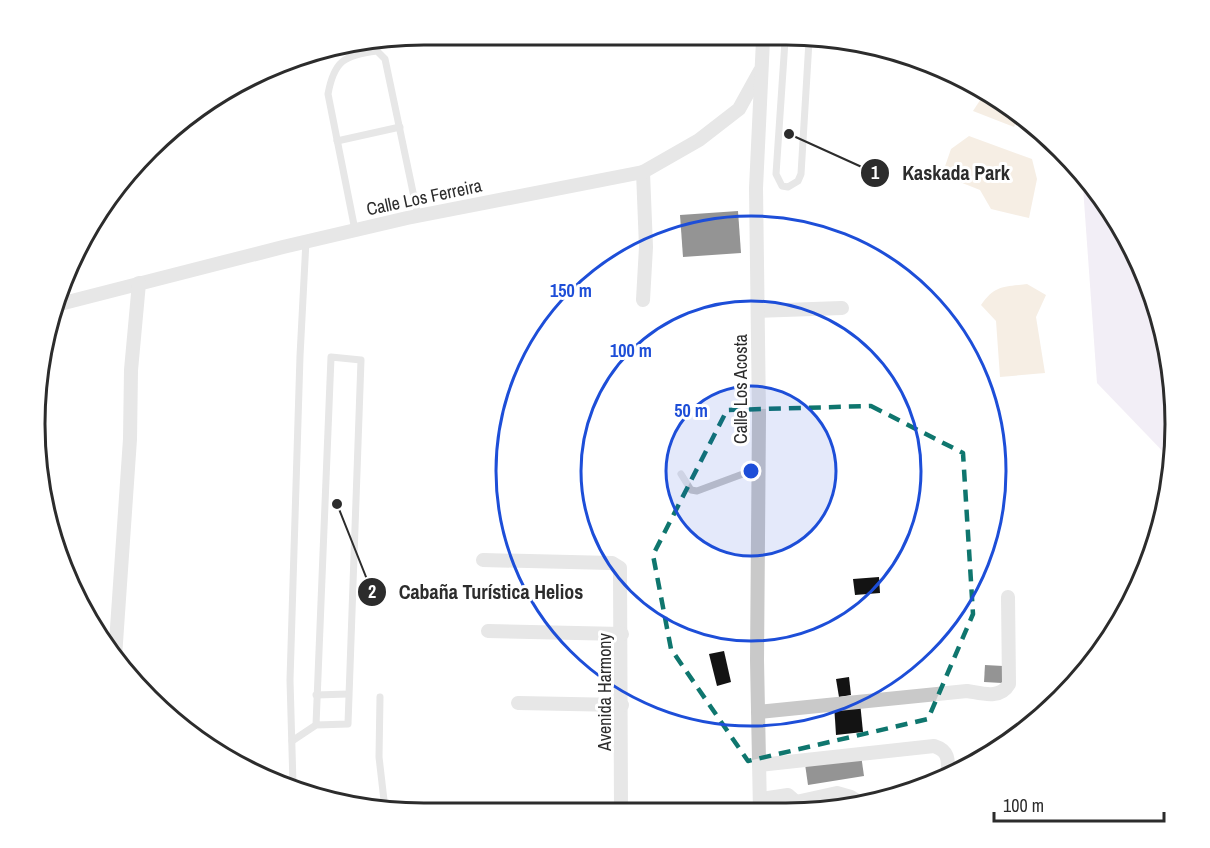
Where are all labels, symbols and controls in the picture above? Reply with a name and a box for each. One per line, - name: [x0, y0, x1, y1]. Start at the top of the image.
- callout: Kaskada Park: [860, 154, 1022, 192]
- text: Kaskada Park: [902, 159, 1011, 186]
- text: 1: [871, 160, 880, 185]
- street label: Calle Los Ferreira: [364, 173, 484, 221]
- text: 150 m: [550, 278, 592, 303]
- street label: Calle Los Acosta: [728, 334, 753, 444]
- text: 100 m: [610, 338, 652, 363]
- text: 50 m: [674, 398, 708, 423]
- centre of rings: [741, 461, 761, 481]
- callout: Cabaña Turística Helios: [357, 573, 595, 611]
- text: Cabaña Turística Helios: [399, 578, 583, 605]
- text: 2: [368, 579, 376, 604]
- street label: Avenida Harmony: [592, 632, 617, 752]
- scale bar: [994, 785, 1164, 823]
- text: 100 m: [1003, 793, 1044, 818]

